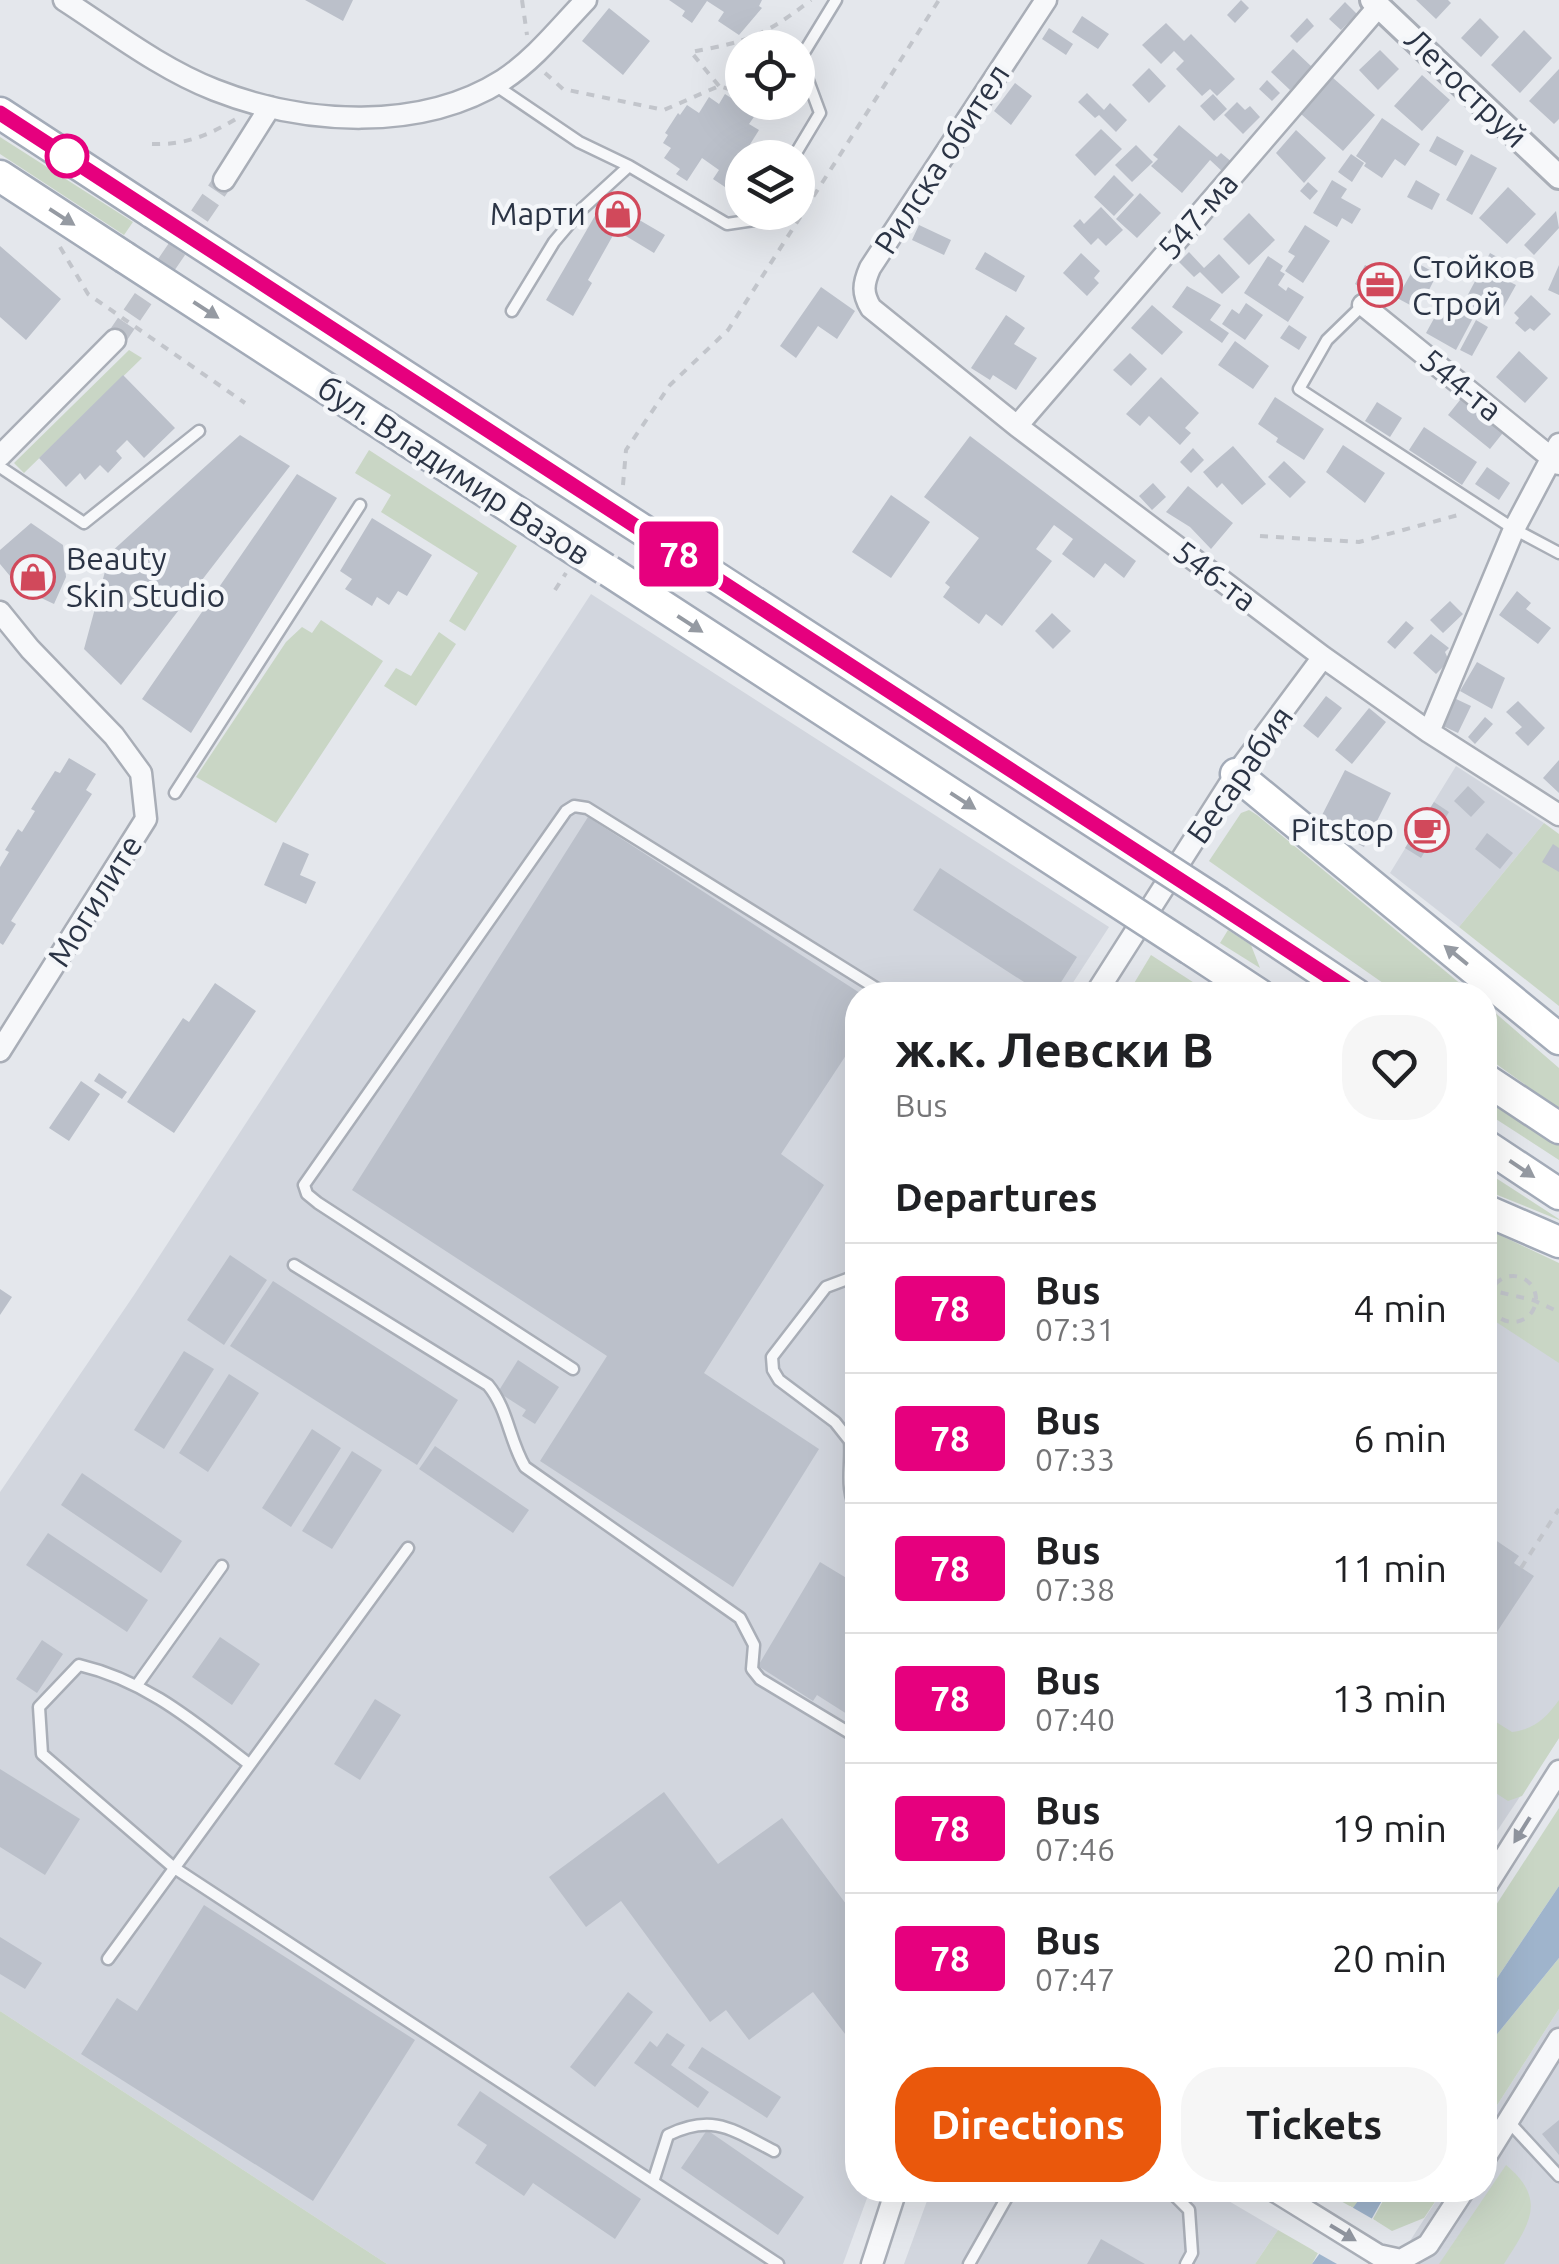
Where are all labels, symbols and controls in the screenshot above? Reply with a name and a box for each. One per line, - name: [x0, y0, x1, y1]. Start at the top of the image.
- street label: Летоструй: [1398, 20, 1535, 154]
- map controls: [725, 30, 815, 230]
- button: locate: [725, 30, 815, 120]
- street label: Рилска обител: [866, 57, 1016, 260]
- unlabelled marker: [46, 135, 88, 177]
- button: layers: [725, 140, 815, 230]
- street label: 547-ма: [1150, 165, 1245, 266]
- shop icon: Марти: [595, 191, 641, 237]
- place label: Марти: [490, 195, 586, 231]
- one-way arrow: [48, 207, 76, 225]
- place label: Стойков Строй: [1412, 248, 1535, 321]
- office icon: Стойков Строй: [1357, 262, 1403, 308]
- one-way arrow: [192, 301, 220, 319]
- street label: 544-та: [1414, 341, 1510, 428]
- street label: бул. Владимир Вазов: [312, 369, 597, 572]
- line badge: 78: [634, 522, 724, 586]
- street label: 546-та: [1167, 533, 1264, 618]
- text: 78: [659, 534, 699, 574]
- place label: Beauty Skin Studio: [66, 540, 225, 613]
- shop icon: Beauty Skin Studio: [10, 554, 56, 600]
- one-way arrow: [677, 615, 704, 633]
- street label: Бесарабия: [1179, 699, 1299, 850]
- one-way arrow: [949, 792, 976, 810]
- cafe icon: Pitstop: [1404, 807, 1450, 853]
- place label: Pitstop: [1291, 811, 1394, 847]
- street label: Могилите: [40, 828, 149, 973]
- one-way arrow: [1444, 945, 1469, 966]
- button: heart: [1342, 1015, 1447, 1120]
- text: ж.к. Левски В: [895, 1022, 1214, 1076]
- text: Bus: [895, 1087, 947, 1123]
- one-way arrow: [1508, 1160, 1536, 1178]
- text: Departures: [895, 1176, 1097, 1218]
- text: Bus: [1035, 1269, 1100, 1311]
- text: 4 min: [1353, 1287, 1447, 1329]
- text: 78: [930, 1288, 970, 1328]
- text: 07:31: [1035, 1311, 1115, 1347]
- text: Bus: [1035, 1399, 1100, 1441]
- text: 6 min: [1353, 1417, 1447, 1459]
- text: 78: [930, 1418, 970, 1458]
- text: 07:33: [1035, 1441, 1115, 1477]
- text: Bus: [1035, 1529, 1100, 1571]
- text: 11 min: [1332, 1547, 1447, 1589]
- text: 78: [930, 1548, 970, 1588]
- text: 07:38: [1035, 1571, 1115, 1607]
- text: Bus: [1035, 1659, 1100, 1701]
- text: 13 min: [1332, 1677, 1447, 1719]
- text: 78: [930, 1678, 970, 1718]
- text: 07:40: [1035, 1701, 1115, 1737]
- text: Bus: [1035, 1789, 1100, 1831]
- text: 19 min: [1332, 1807, 1447, 1849]
- text: 78: [930, 1808, 970, 1848]
- one-way arrow: [1514, 1816, 1531, 1844]
- text: 07:46: [1035, 1831, 1115, 1867]
- text: Bus: [1035, 1919, 1100, 1961]
- text: 20 min: [1332, 1937, 1447, 1979]
- text: 78: [930, 1938, 970, 1978]
- text: 07:47: [1035, 1961, 1115, 1997]
- button: Directions: [895, 2067, 1161, 2182]
- button: Tickets: [1181, 2067, 1447, 2182]
- one-way arrow: [1329, 2224, 1357, 2241]

